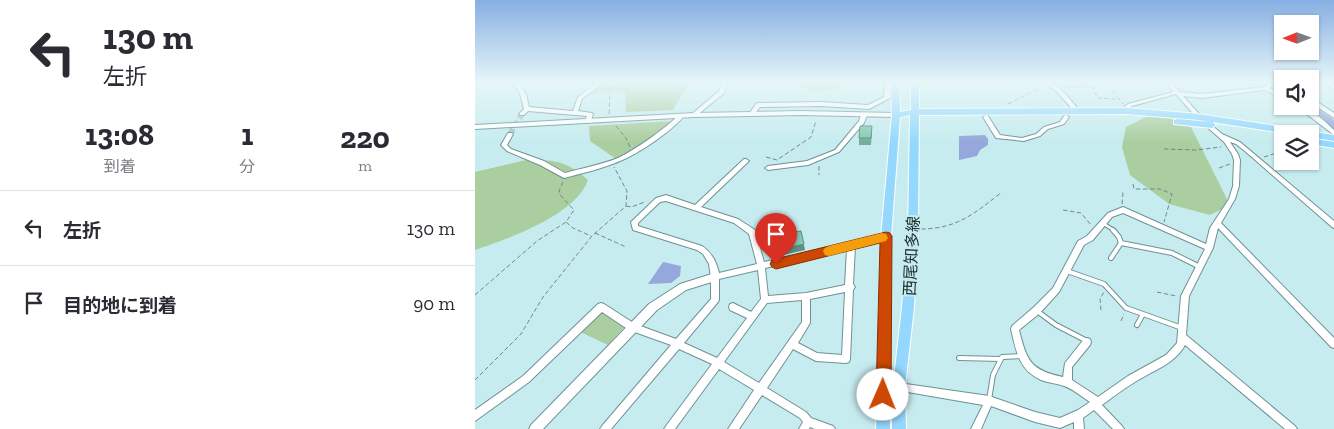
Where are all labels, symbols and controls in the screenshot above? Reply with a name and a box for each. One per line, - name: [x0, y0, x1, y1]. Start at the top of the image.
- north arrow: [1274, 15, 1319, 60]
- map controls: [1274, 15, 1319, 170]
- text: 130 m: [103, 16, 193, 58]
- icon: left: [20, 20, 85, 85]
- text: 左折: [103, 63, 147, 90]
- button: sound: [1274, 70, 1319, 115]
- text: 13:08: [85, 117, 154, 153]
- text: 1: [241, 117, 253, 153]
- text: 220: [340, 120, 390, 156]
- button: layers: [1274, 125, 1319, 170]
- text: m: [358, 156, 372, 175]
- text: 到着: [104, 157, 136, 176]
- text: 分: [239, 157, 255, 176]
- pin: [755, 213, 797, 264]
- icon: left: [20, 214, 48, 242]
- street label: 西尾知多線: [900, 216, 923, 296]
- text: 130 m: [407, 217, 455, 240]
- text: 左折: [63, 219, 101, 242]
- icon: arrive: [762, 220, 790, 248]
- icon: arrive: [20, 289, 48, 317]
- text: 90 m: [413, 292, 455, 315]
- text: 目的地に到着: [63, 294, 177, 317]
- position arrow: [856, 368, 908, 420]

